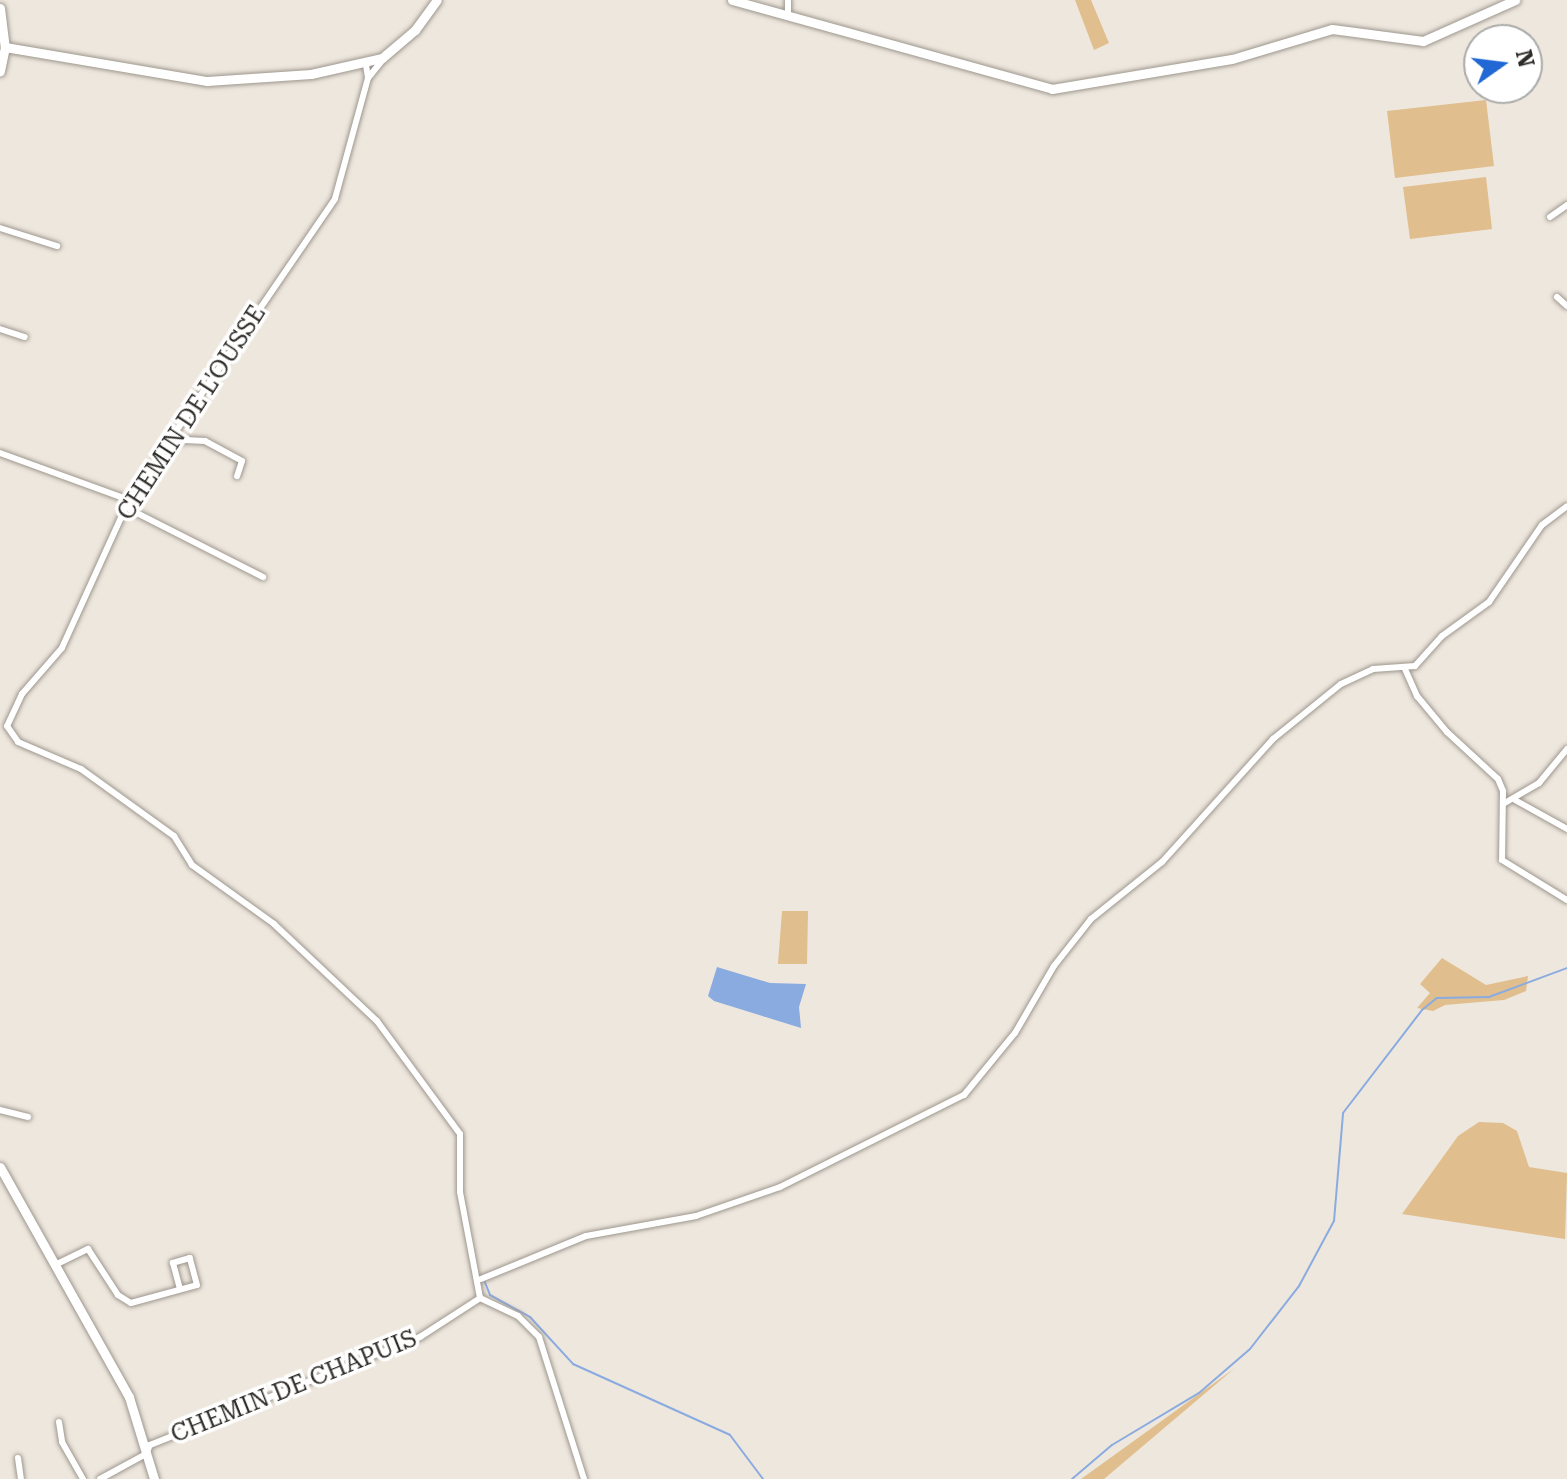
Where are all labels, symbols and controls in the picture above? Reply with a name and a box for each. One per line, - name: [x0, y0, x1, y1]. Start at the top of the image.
- north arrow: [1463, 24, 1543, 104]
- text: N: [1511, 47, 1539, 70]
- street label: CHEMIN DE L'OUSSE: [112, 300, 272, 526]
- street label: CHEMIN DE CHAPUIS: [167, 1324, 421, 1450]

